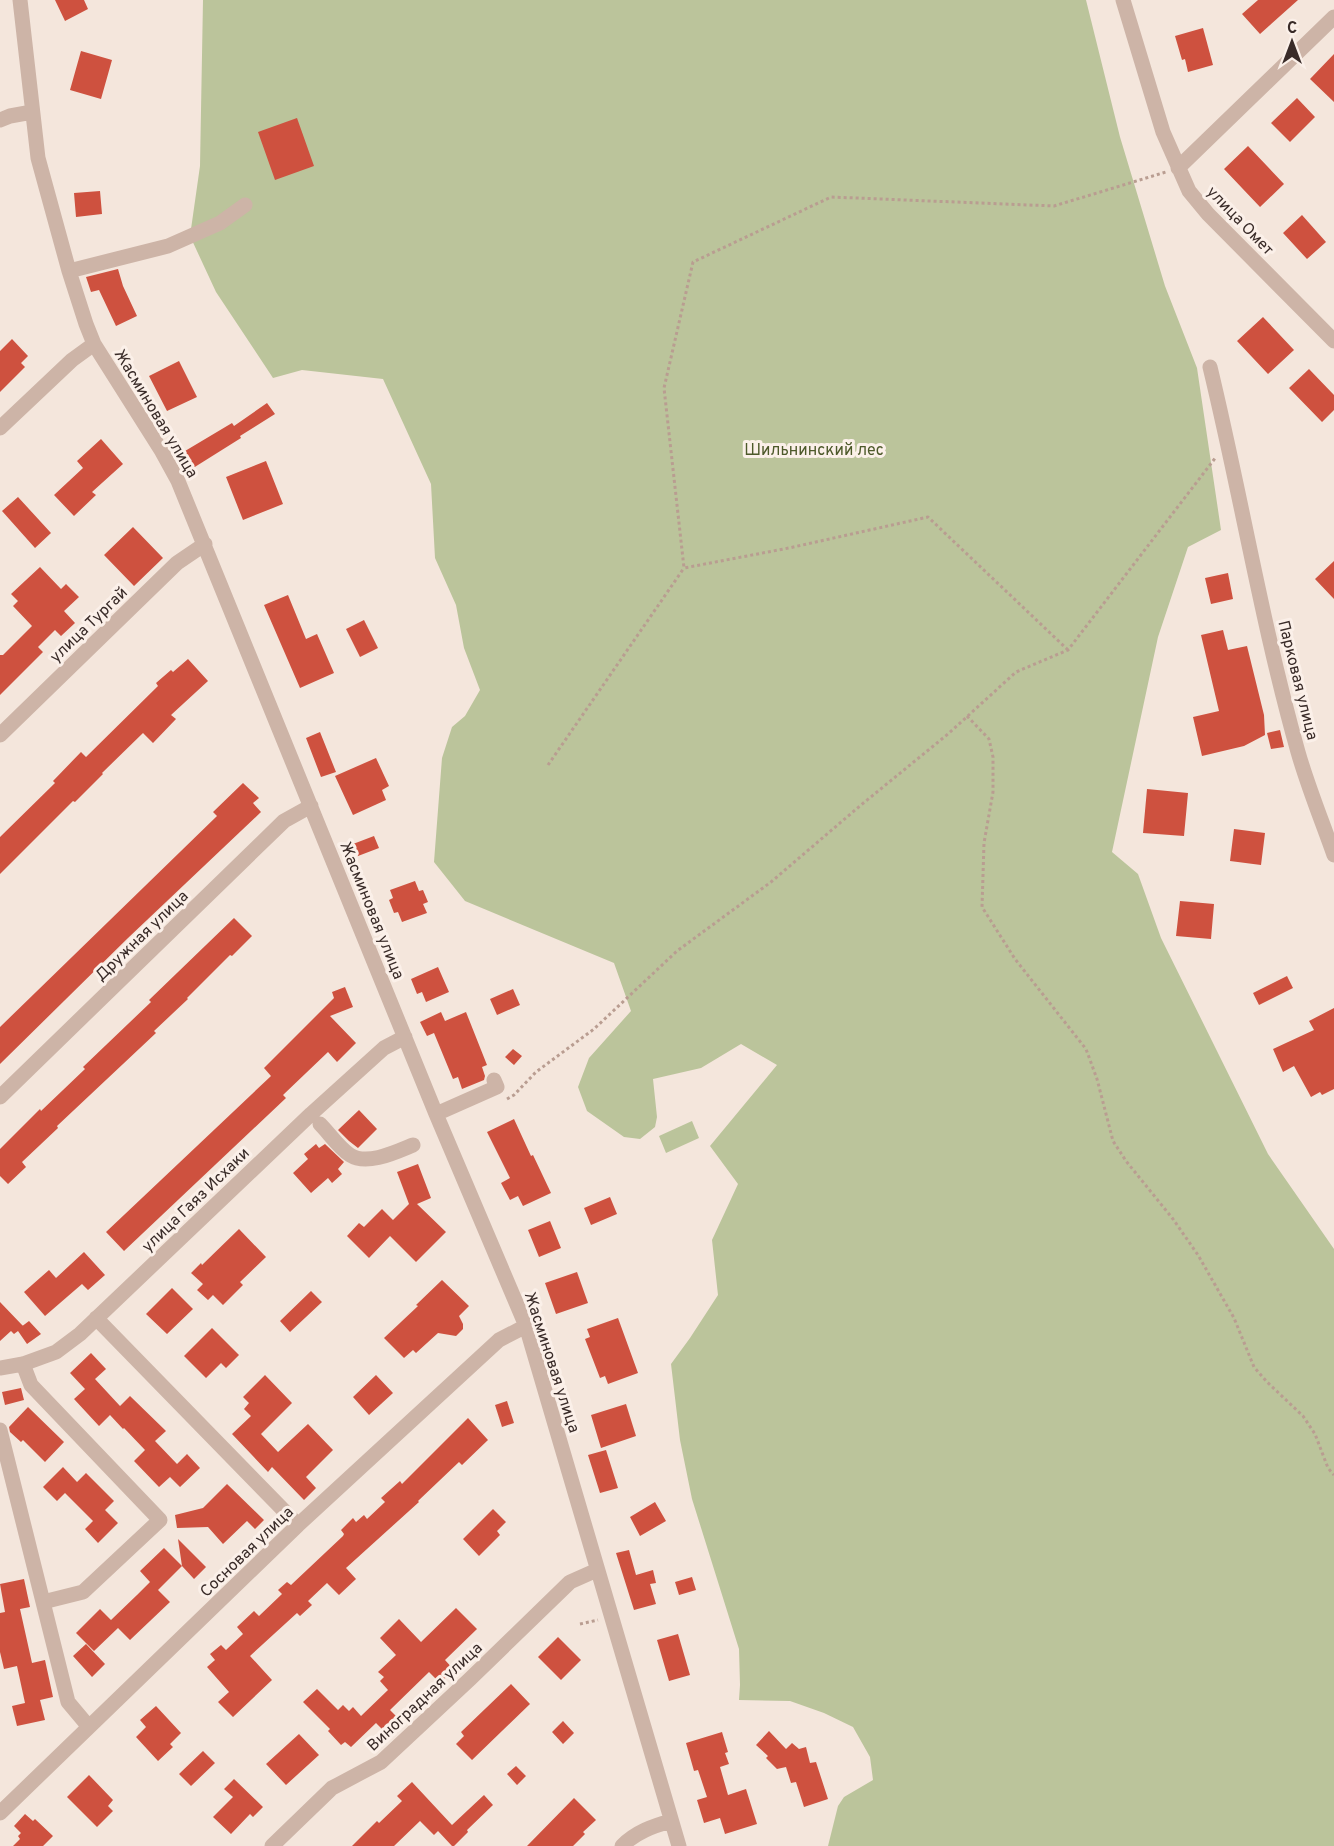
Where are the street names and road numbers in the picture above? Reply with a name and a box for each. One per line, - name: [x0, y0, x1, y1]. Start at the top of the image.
- street label: улица Омет: [1202, 183, 1277, 260]
- street label: Жасминовая улица: [109, 346, 202, 482]
- street label: улица Тургай: [46, 583, 132, 667]
- street label: Парковая улица: [1273, 619, 1322, 742]
- street label: Жасминовая улица: [334, 839, 408, 983]
- street label: Дружная улица: [92, 887, 193, 986]
- street label: улица Гаяз Исхаки: [138, 1144, 255, 1257]
- street label: Жасминовая улица: [519, 1290, 583, 1436]
- street label: Сосновая улица: [196, 1503, 298, 1602]
- street label: Виноградная улица: [363, 1639, 487, 1756]

